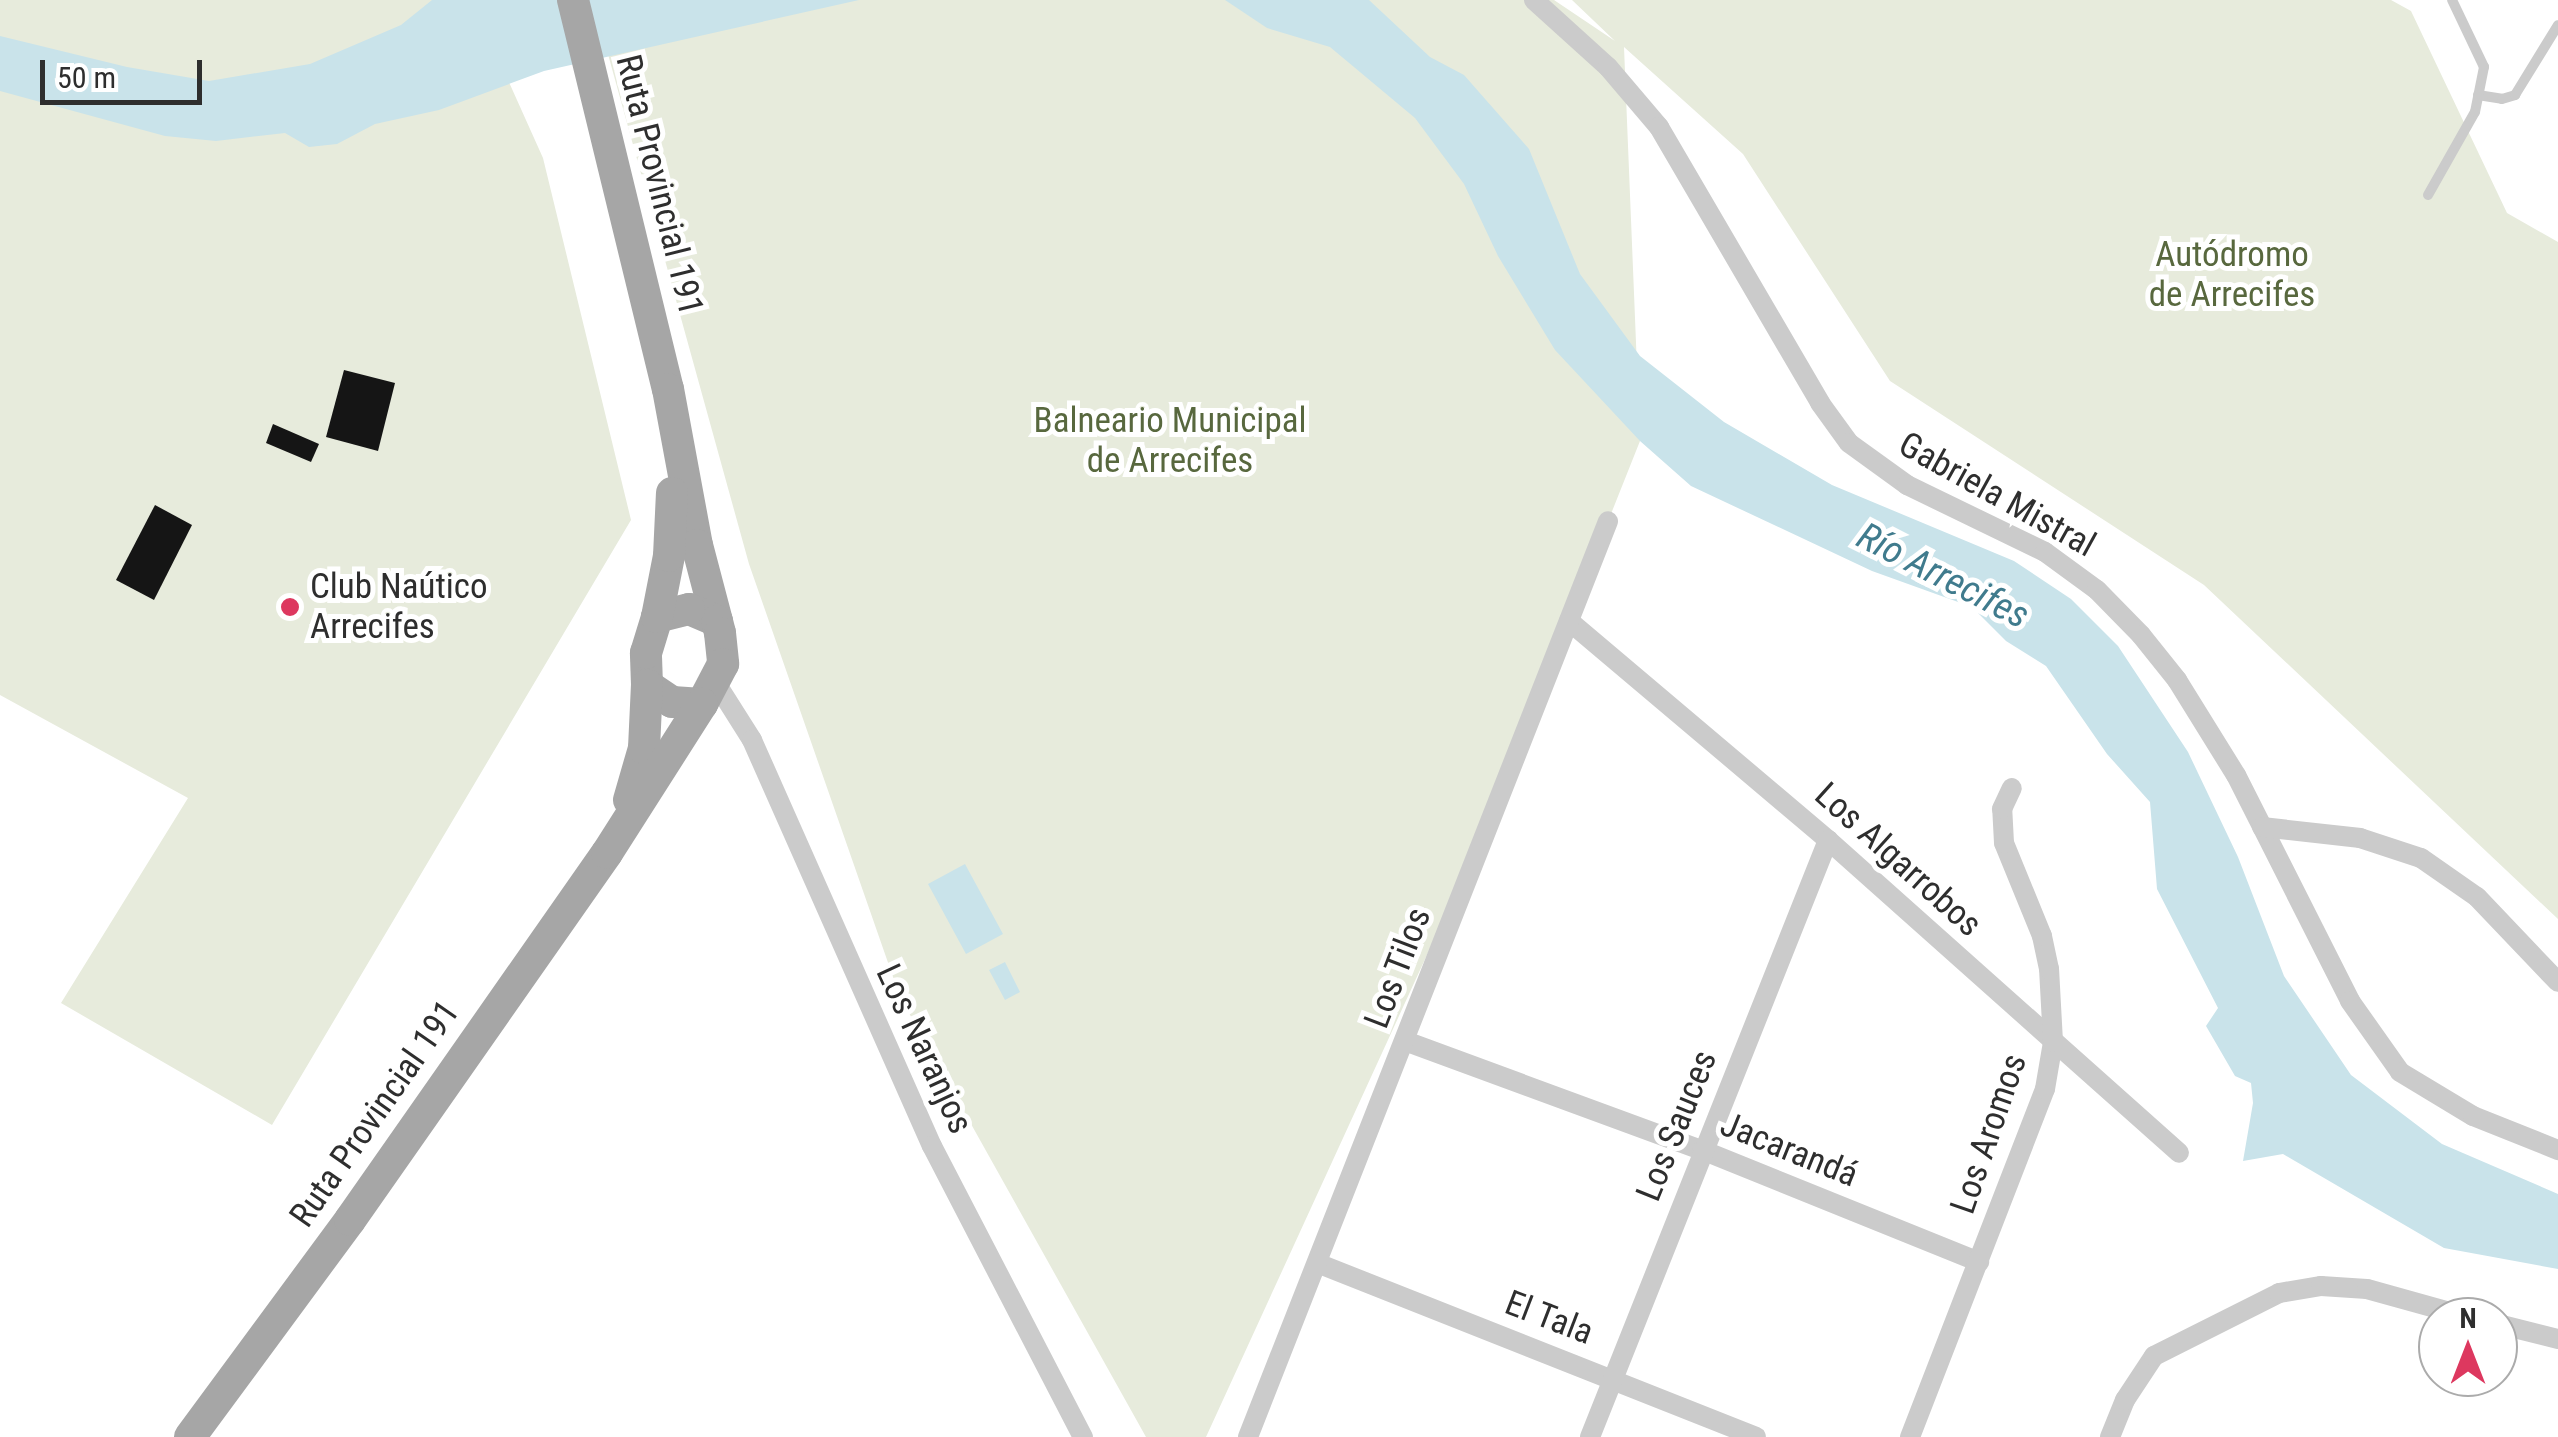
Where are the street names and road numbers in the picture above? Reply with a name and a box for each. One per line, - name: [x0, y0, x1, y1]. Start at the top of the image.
- street label: Ruta Provincial 191: [606, 51, 712, 319]
- street label: Gabriela Mistral: [1891, 424, 2103, 566]
- street label: Los Algarrobos: [1806, 774, 1990, 946]
- street label: Los Tilos: [1356, 902, 1440, 1034]
- street label: Los Naranjos: [867, 958, 981, 1140]
- street label: Ruta Provincial 191: [281, 993, 469, 1235]
- street label: Los Sauces: [1628, 1045, 1726, 1207]
- street label: Los Aromos: [1942, 1049, 2036, 1219]
- street label: Jacarandá: [1714, 1103, 1864, 1197]
- street label: El Tala: [1499, 1282, 1599, 1354]

